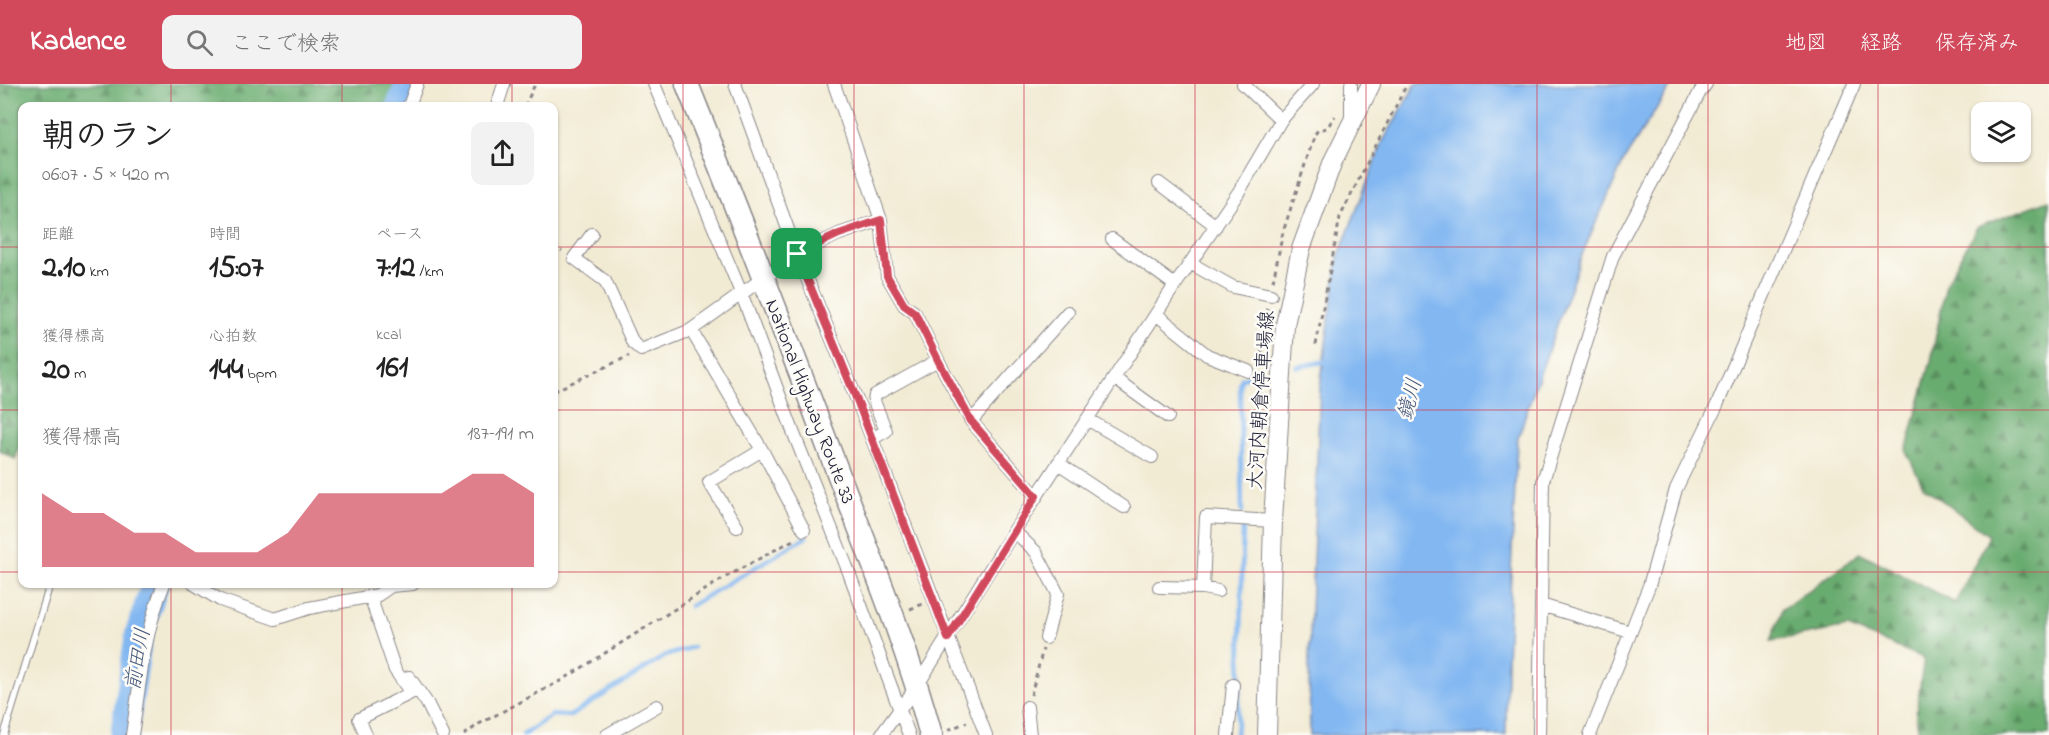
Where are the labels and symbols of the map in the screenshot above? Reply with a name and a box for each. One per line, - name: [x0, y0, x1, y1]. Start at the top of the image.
- pin: [771, 228, 822, 279]
- street label: National Highway Route 33: [755, 295, 861, 509]
- street label: 大河内朝倉停車場線: [1242, 309, 1283, 491]
- water label: 鏡川: [1391, 375, 1431, 424]
- water label: 前田川: [119, 626, 159, 693]

